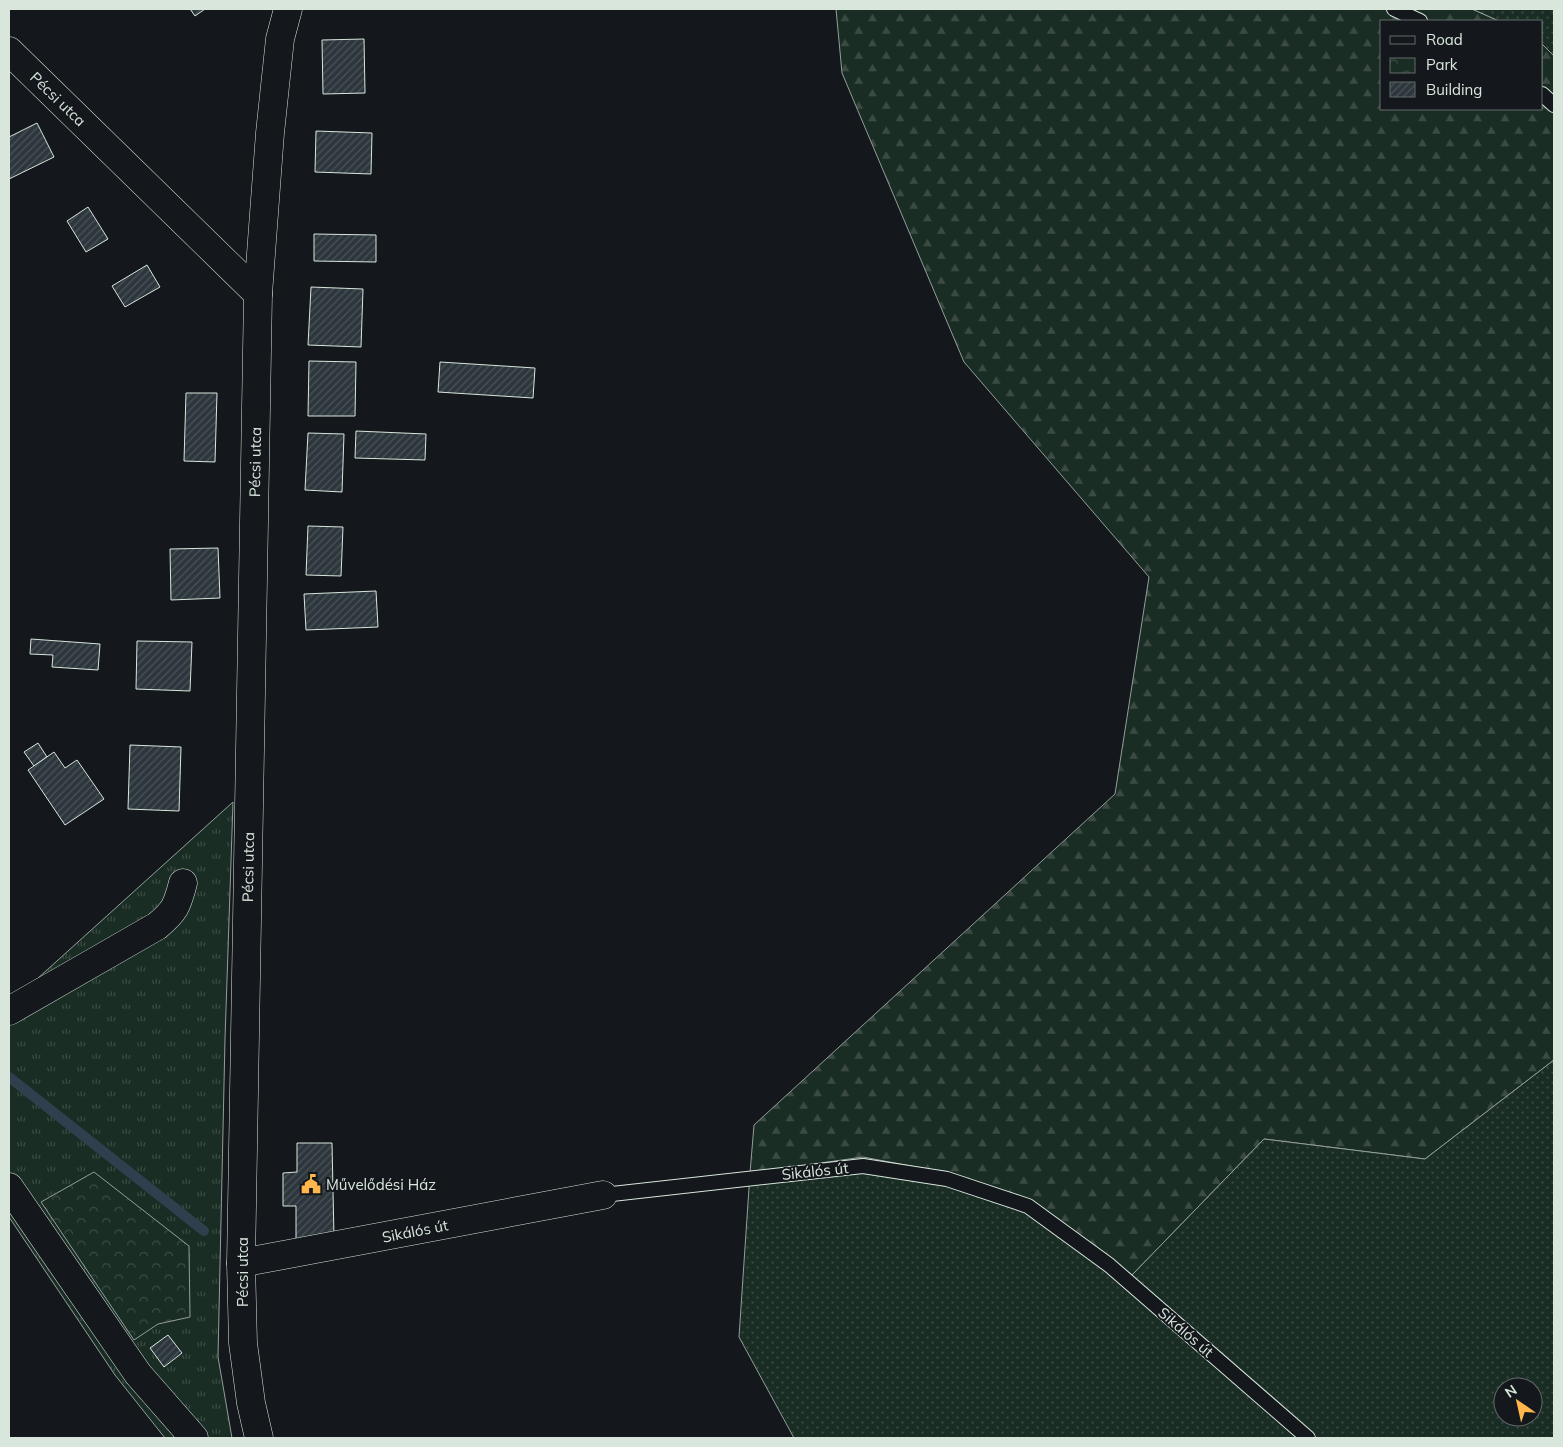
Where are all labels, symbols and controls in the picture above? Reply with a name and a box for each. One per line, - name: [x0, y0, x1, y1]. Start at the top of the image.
- legend: [1380, 20, 1543, 110]
- text: Road: [1426, 30, 1463, 49]
- text: Park: [1426, 55, 1458, 74]
- street label: Pécsi utca: [26, 68, 90, 130]
- text: Building: [1426, 80, 1482, 99]
- street label: Pécsi utca: [245, 427, 265, 497]
- street label: Pécsi utca: [238, 832, 258, 902]
- street label: Sikálós út: [781, 1158, 849, 1184]
- public building icon: Művelődési Ház: [300, 1173, 322, 1195]
- place label: Művelődési Ház: [326, 1175, 436, 1194]
- street label: Sikálós út: [380, 1215, 450, 1247]
- street label: Pécsi utca: [233, 1237, 252, 1307]
- street label: Sikálós út: [1154, 1303, 1218, 1361]
- north arrow: [1493, 1377, 1543, 1427]
- text: N: [1501, 1381, 1520, 1402]

